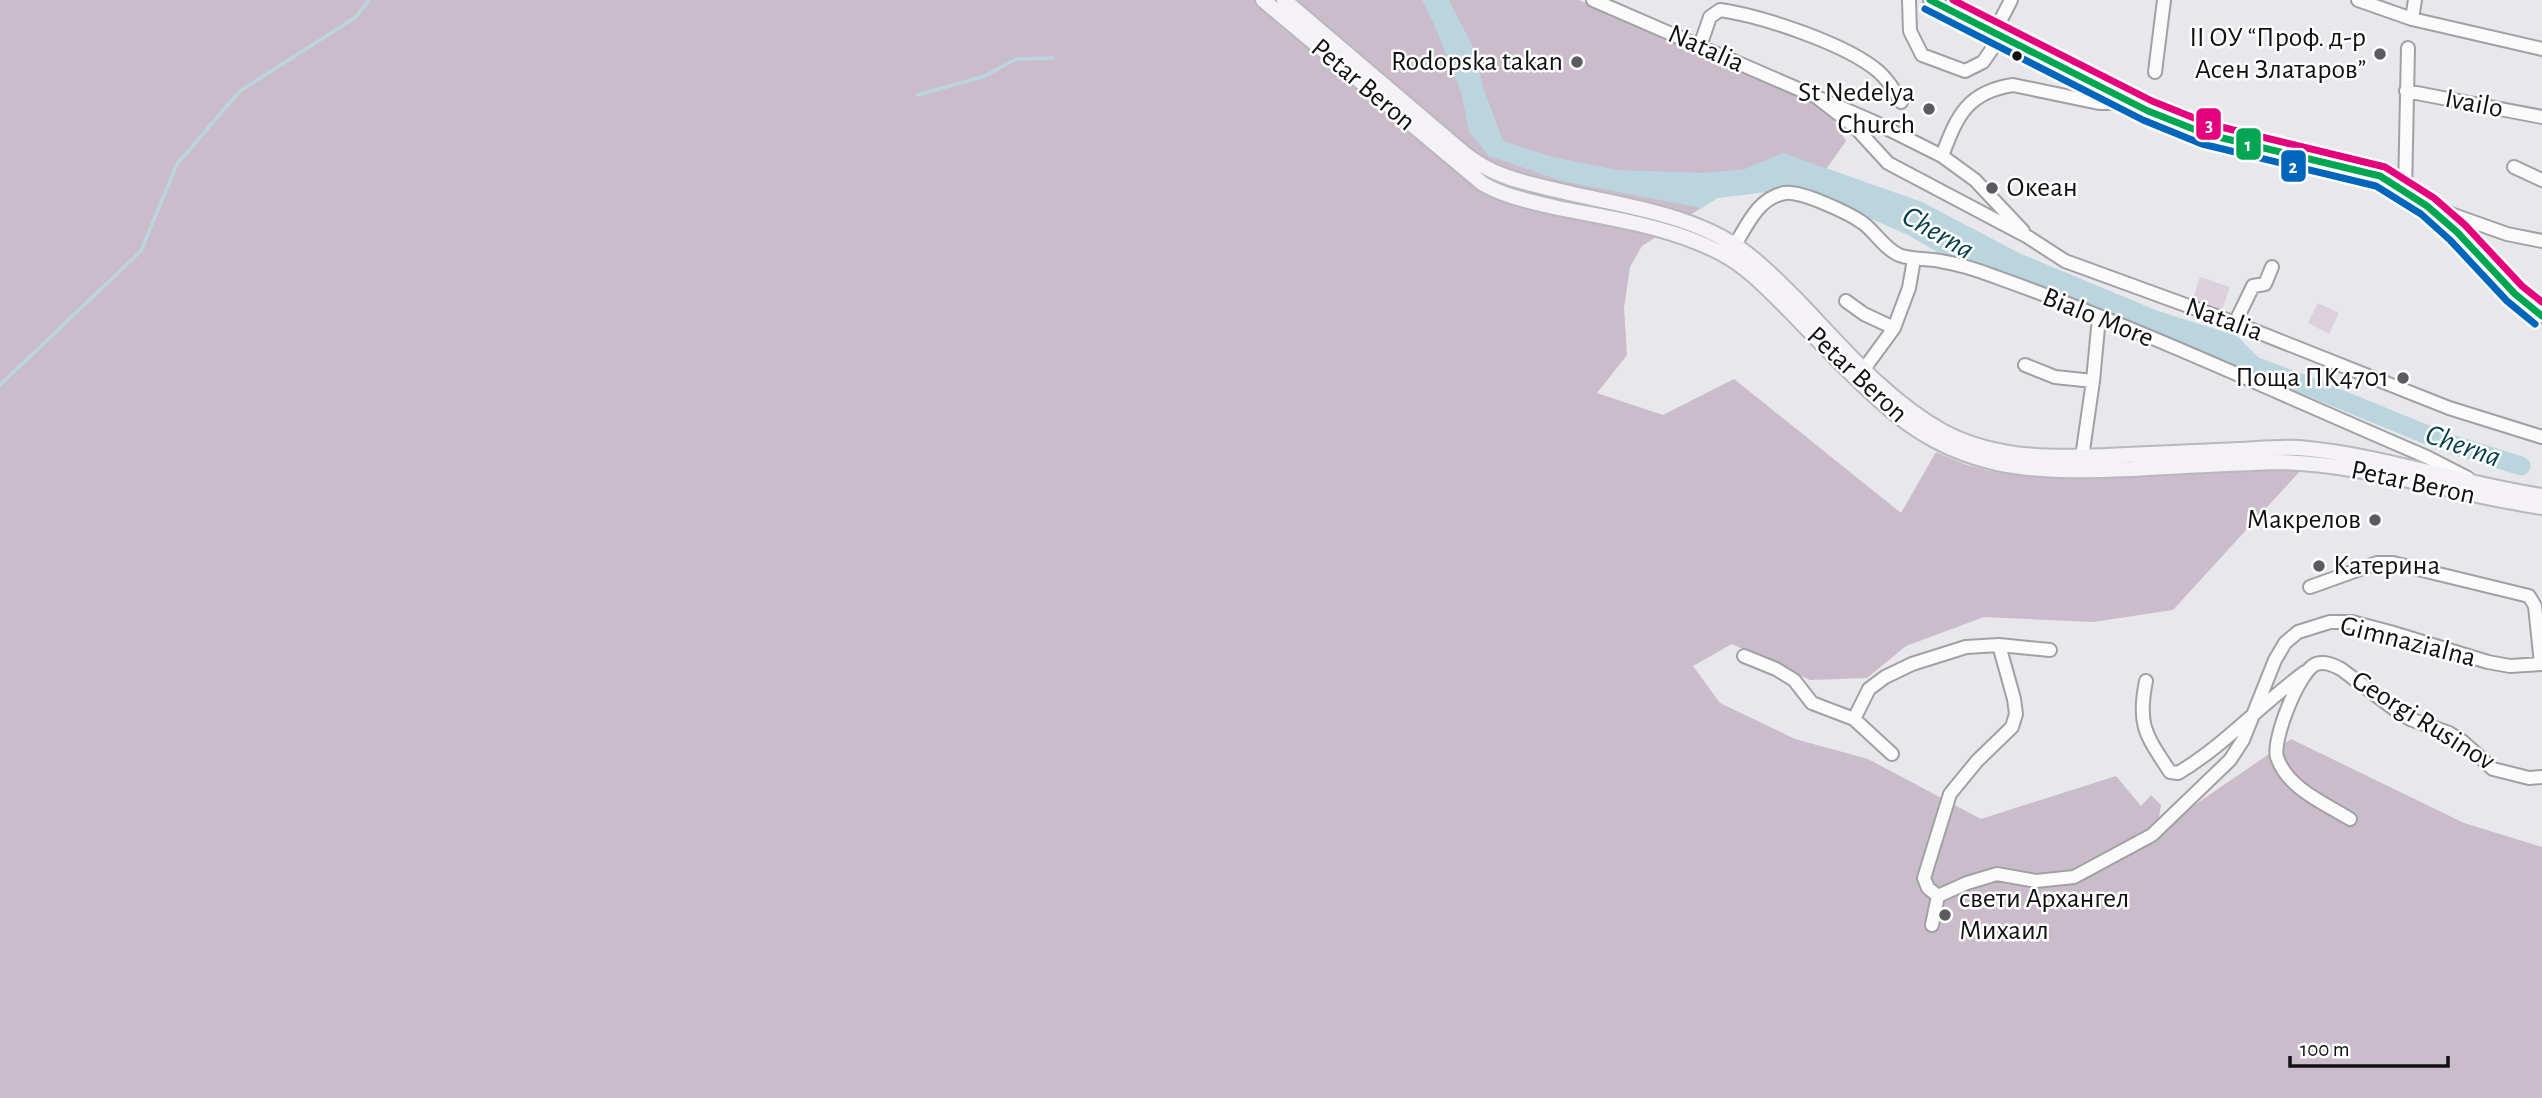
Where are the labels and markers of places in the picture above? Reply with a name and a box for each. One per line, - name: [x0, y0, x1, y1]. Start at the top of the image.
- place label: II ОУ “Проф. д-р Асен Златаров”: [2189, 24, 2366, 84]
- marker: II ОУ “Проф. д-р Асен Златаров”: [2372, 46, 2388, 62]
- place label: Rodopska takan: [1391, 48, 1563, 76]
- unlabelled marker: [2010, 49, 2024, 63]
- marker: Rodopska takan: [1569, 54, 1585, 70]
- place label: St Nedelya Church: [1798, 79, 1915, 139]
- marker: St Nedelya Church: [1921, 101, 1937, 117]
- place label: Океан: [2006, 174, 2078, 202]
- marker: Океан: [1984, 180, 2000, 196]
- place label: Поща ПК4701: [2235, 364, 2389, 392]
- marker: Поща ПК4701: [2395, 370, 2411, 386]
- place label: Макрелов: [2247, 506, 2361, 534]
- marker: Макрелов: [2367, 512, 2383, 528]
- place label: Катерина: [2333, 552, 2441, 580]
- marker: Катерина: [2311, 558, 2327, 574]
- place label: свети Архангел Михаил: [1959, 885, 2129, 945]
- marker: свети Архангел Михаил: [1937, 907, 1953, 923]

